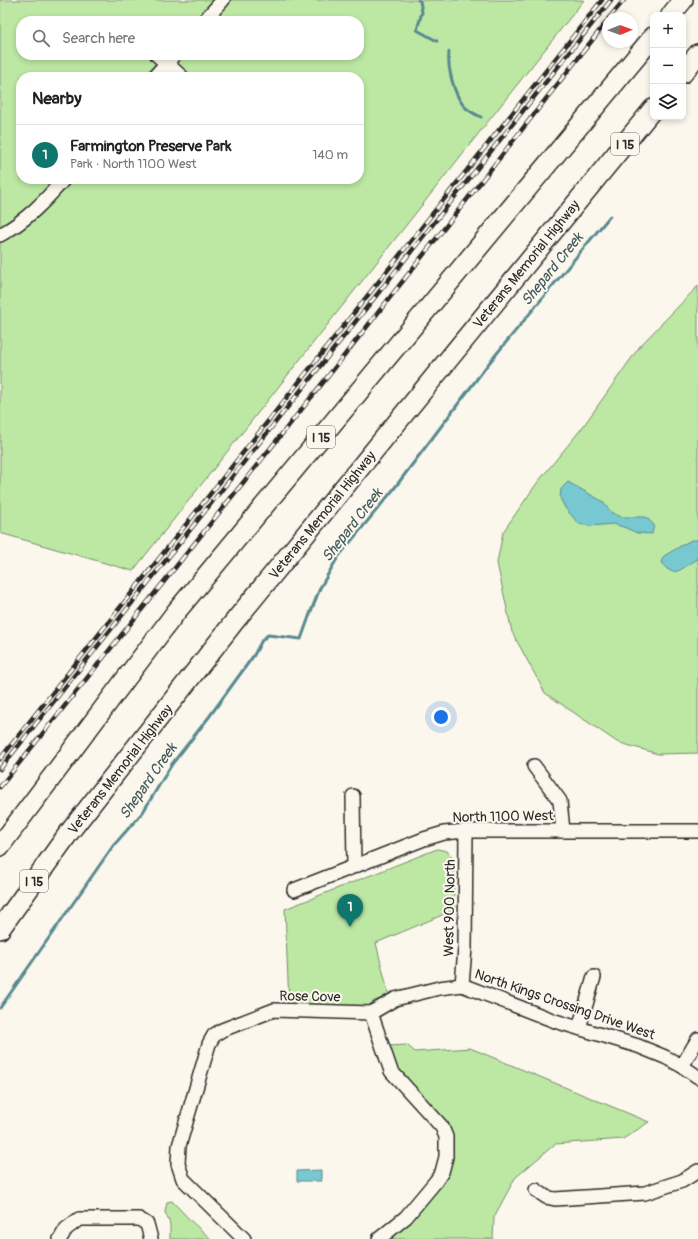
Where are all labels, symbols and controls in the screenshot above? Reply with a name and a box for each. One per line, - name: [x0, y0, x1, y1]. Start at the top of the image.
- north arrow: [602, 12, 638, 48]
- map controls: [650, 12, 686, 120]
- button: +: [650, 12, 686, 48]
- search box: [16, 16, 364, 60]
- icon: search: [30, 27, 52, 49]
- text: Search here: [62, 29, 135, 48]
- button: −: [650, 48, 686, 84]
- button: layers: [650, 84, 686, 120]
- text: Nearby: [32, 88, 81, 109]
- road number: I 15: [611, 133, 639, 155]
- text: Farmington Preserve Park: [70, 137, 232, 156]
- text: 1: [42, 147, 48, 163]
- text: 140 m: [312, 147, 348, 163]
- text: Park · North 1100 West: [70, 156, 196, 172]
- street label: Veterans Memorial Highway: [469, 197, 583, 332]
- water label: Shepard Creek: [517, 228, 589, 310]
- road number: I 15: [307, 426, 335, 448]
- street label: Veterans Memorial Highway: [265, 448, 379, 583]
- water label: Shepard Creek: [318, 483, 388, 566]
- street label: Veterans Memorial Highway: [64, 701, 176, 838]
- your location: [431, 707, 451, 727]
- water label: Shepard Creek: [115, 738, 182, 823]
- street label: North 1100 West: [452, 807, 554, 826]
- street label: West 900 North: [440, 859, 459, 957]
- road number: I 15: [20, 870, 48, 892]
- pin: 1: [337, 894, 363, 927]
- street label: North Kings Crossing Drive West: [472, 966, 658, 1044]
- street label: Rose Cove: [279, 987, 341, 1006]

